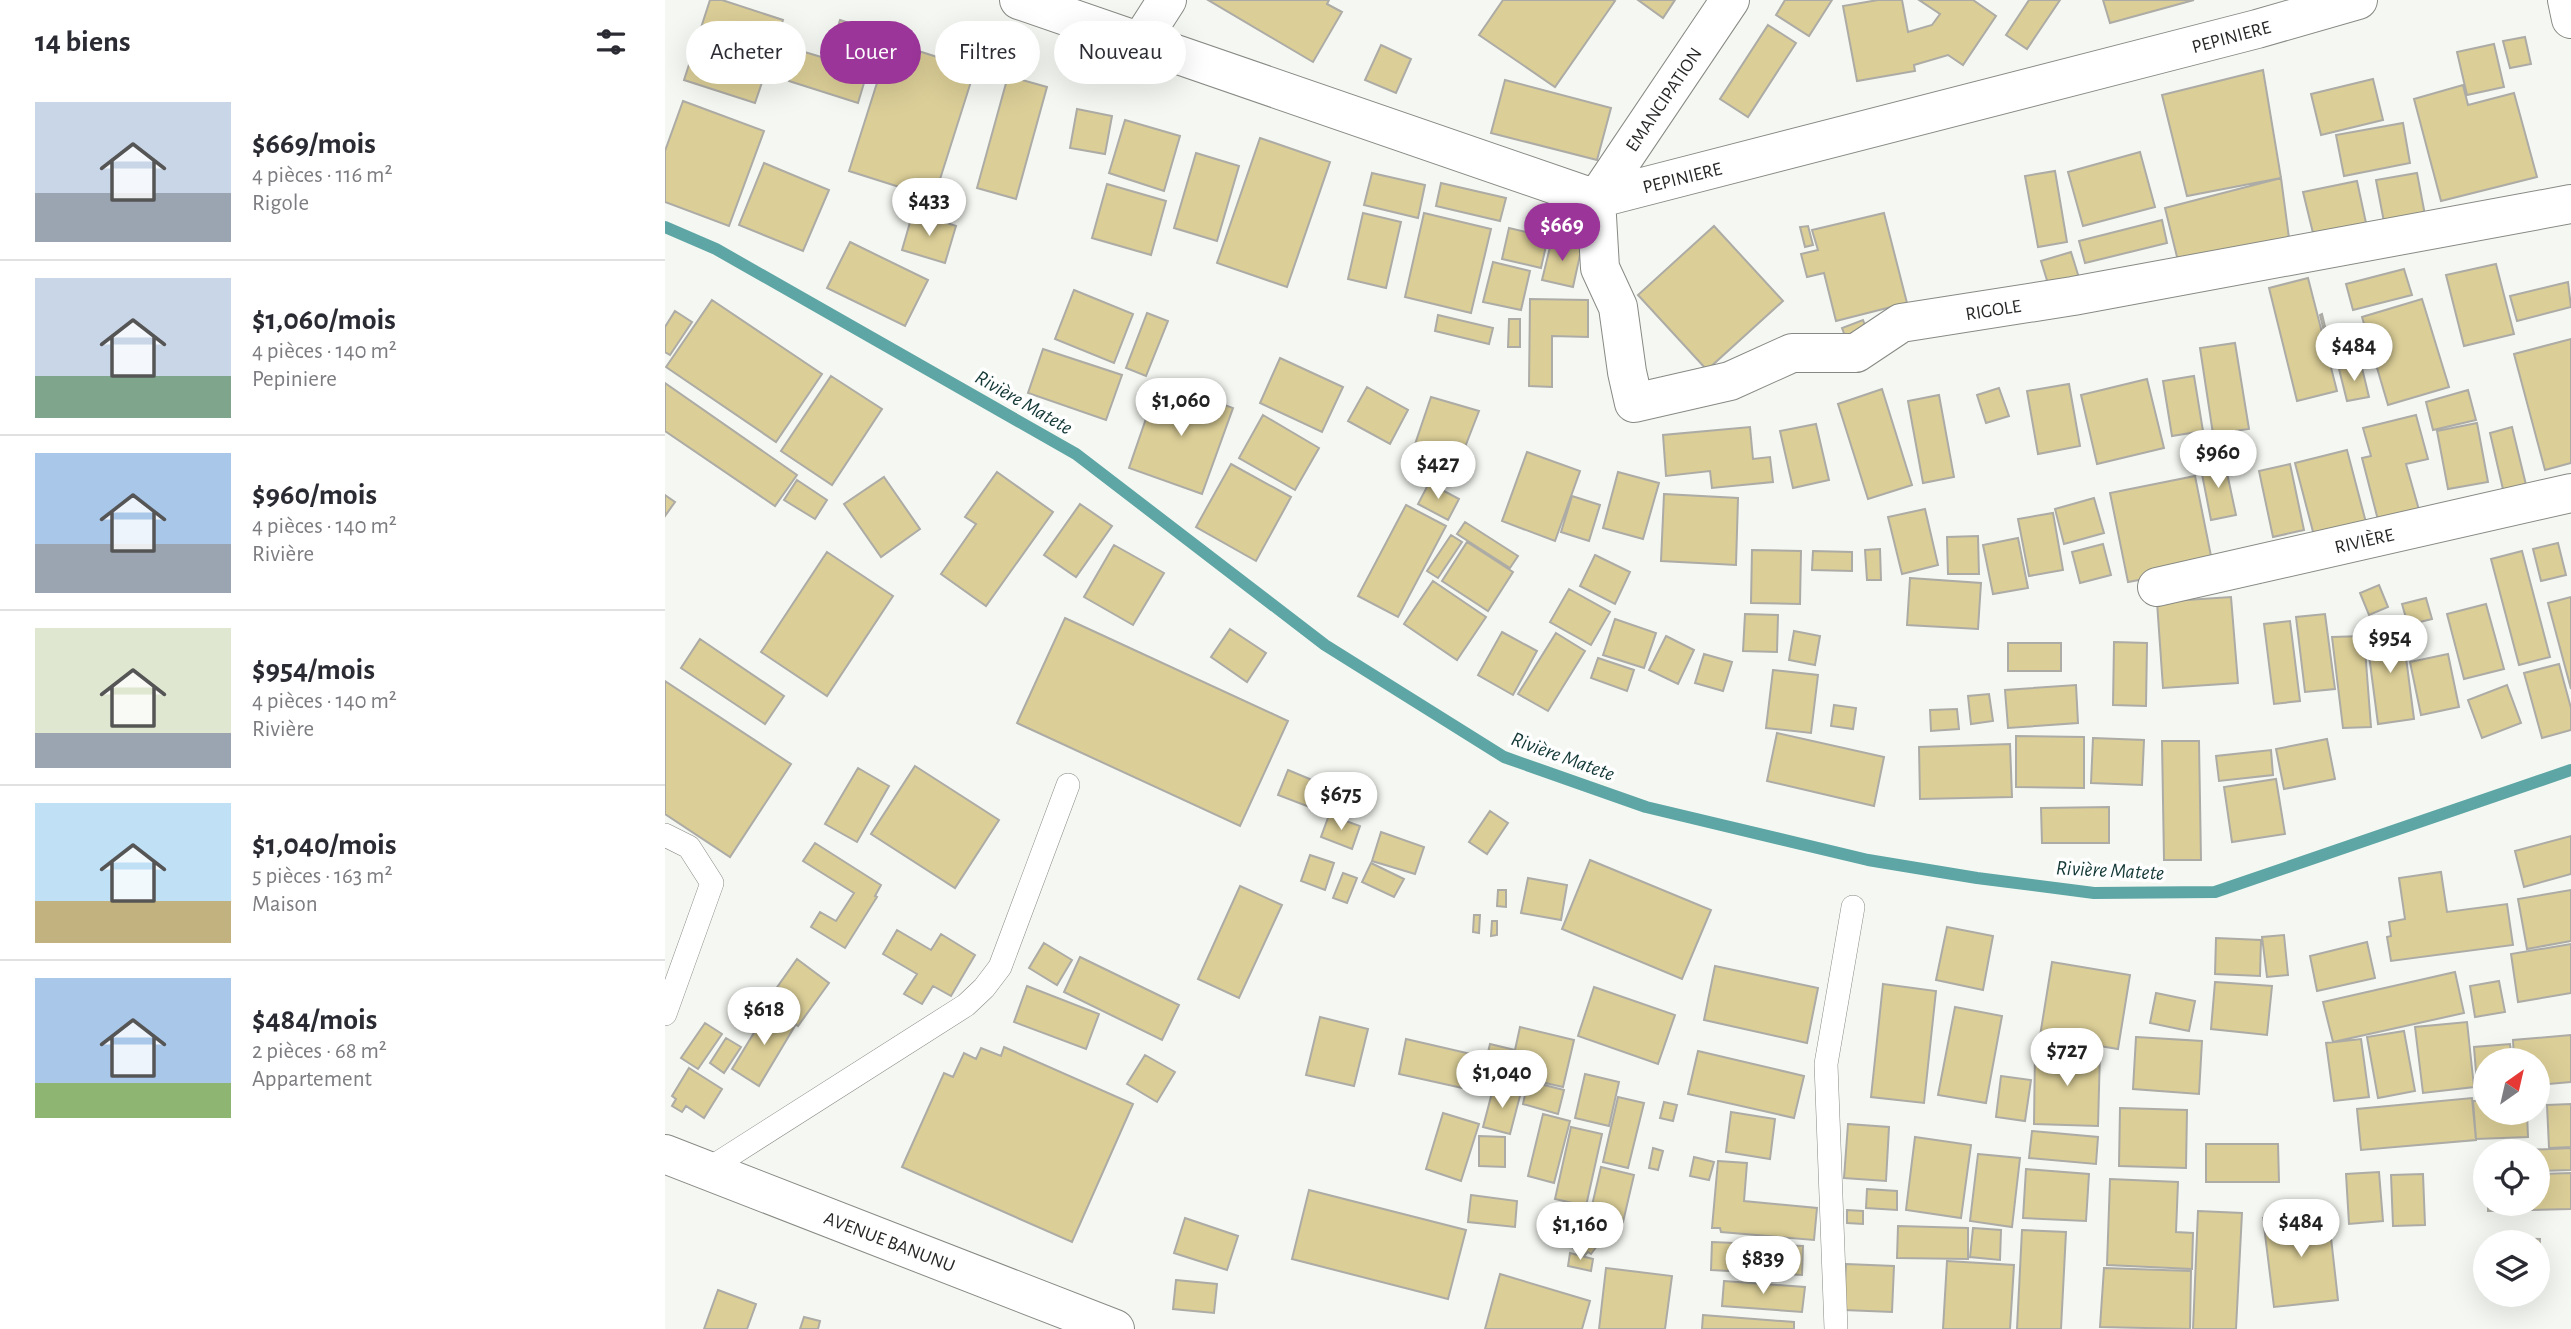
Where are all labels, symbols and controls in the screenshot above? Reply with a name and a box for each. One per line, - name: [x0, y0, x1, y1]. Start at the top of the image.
- street label: PEPINIERE: [2190, 18, 2273, 57]
- chip: Acheter: [686, 21, 806, 84]
- chip: Louer: [820, 21, 921, 84]
- chip: Filtres: [935, 21, 1040, 84]
- chip: Nouveau: [1054, 21, 1186, 84]
- icon: filters: [592, 23, 630, 61]
- text: 14 biens: [35, 27, 131, 57]
- street label: EMANCIPATION: [1623, 44, 1706, 155]
- text: $669/mois: [252, 129, 376, 159]
- icon: home: [91, 130, 175, 214]
- street label: PEPINIERE: [1641, 159, 1724, 197]
- text: 4 pièces · 116 m²: [252, 164, 392, 187]
- pin: $433: [888, 178, 970, 238]
- text: $433: [908, 189, 950, 212]
- text: Rigole: [252, 192, 309, 215]
- pin: $669: [1521, 204, 1603, 263]
- text: $669: [1540, 214, 1584, 237]
- street label: RIGOLE: [1964, 297, 2022, 324]
- text: $1,060/mois: [252, 305, 396, 335]
- icon: home: [91, 306, 175, 390]
- pin: $484: [2313, 324, 2395, 383]
- text: $484: [2332, 334, 2376, 357]
- text: 4 pièces · 140 m²: [252, 340, 397, 363]
- water label: Rivière Matete: [972, 366, 1076, 439]
- text: Pepiniere: [252, 368, 337, 391]
- pin: $1,060: [1124, 378, 1238, 438]
- text: $1,060: [1152, 389, 1210, 412]
- pin: $960: [2177, 430, 2259, 490]
- text: $960: [2196, 441, 2240, 464]
- pin: $427: [1397, 442, 1479, 501]
- text: $427: [1417, 452, 1459, 475]
- text: $960/mois: [252, 480, 377, 510]
- icon: home: [91, 481, 175, 565]
- text: 4 pièces · 140 m²: [252, 515, 397, 538]
- street label: RIVIÈRE: [2333, 524, 2396, 557]
- text: Rivière: [252, 543, 314, 566]
- pin: $954: [2349, 616, 2431, 675]
- text: $954: [2369, 626, 2411, 649]
- text: $954/mois: [252, 655, 375, 685]
- icon: home: [91, 656, 175, 740]
- text: 4 pièces · 140 m²: [252, 690, 397, 713]
- text: Rivière: [252, 718, 314, 741]
- water label: Rivière Matete: [1508, 728, 1617, 785]
- pin: $675: [1300, 772, 1382, 832]
- text: $675: [1320, 783, 1362, 806]
- text: $1,040/mois: [252, 830, 396, 860]
- icon: home: [91, 831, 175, 915]
- water label: Rivière Matete: [2055, 857, 2165, 884]
- text: 5 pièces · 163 m²: [252, 865, 393, 888]
- text: Maison: [252, 893, 318, 916]
- pin: $618: [723, 988, 805, 1047]
- text: $618: [743, 998, 785, 1021]
- text: $484/mois: [252, 1005, 377, 1035]
- icon: home: [91, 1006, 175, 1090]
- pin: $727: [2026, 1028, 2108, 1088]
- text: $727: [2046, 1039, 2088, 1062]
- text: 2 pièces · 68 m²: [252, 1040, 387, 1063]
- north arrow: [2473, 1048, 2550, 1125]
- map controls: [2473, 1048, 2550, 1307]
- pin: $1,040: [1445, 1050, 1559, 1110]
- text: $1,040: [1472, 1061, 1532, 1084]
- text: Appartement: [252, 1068, 372, 1091]
- button: locate: [2473, 1139, 2550, 1216]
- pin: $484: [2260, 1200, 2342, 1259]
- pin: $1,160: [1523, 1202, 1637, 1262]
- street label: AVENUE BANUNU: [821, 1209, 958, 1276]
- text: $484: [2279, 1210, 2323, 1233]
- text: $1,160: [1552, 1213, 1608, 1236]
- button: layers: [2473, 1230, 2550, 1307]
- pin: $839: [1722, 1236, 1804, 1296]
- text: $839: [1742, 1247, 1784, 1270]

